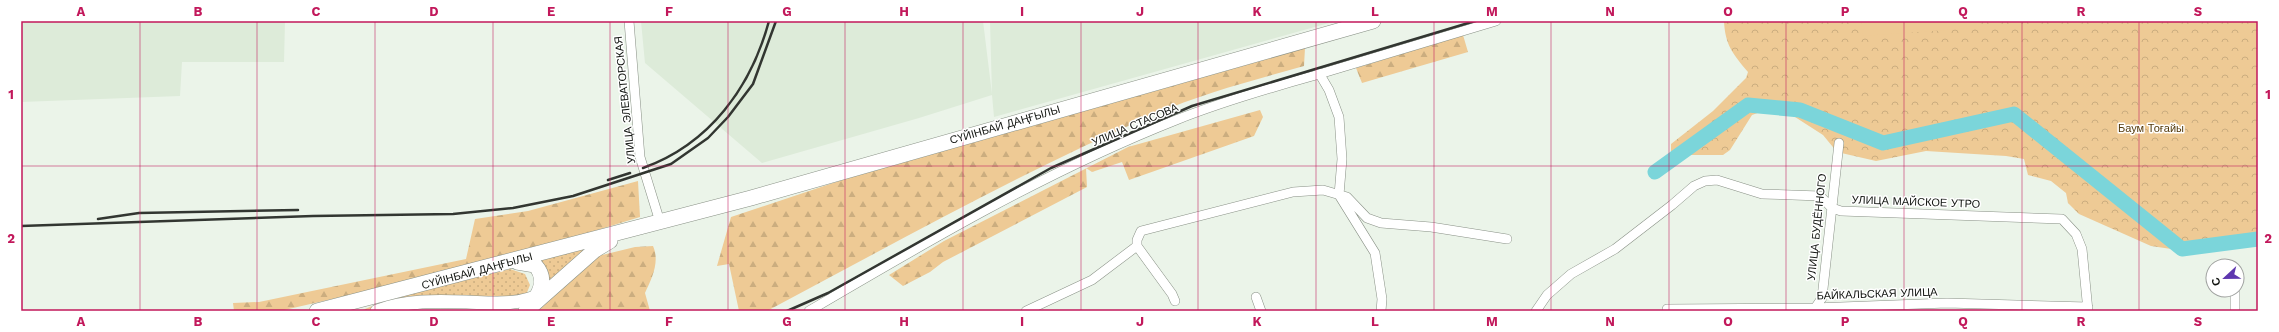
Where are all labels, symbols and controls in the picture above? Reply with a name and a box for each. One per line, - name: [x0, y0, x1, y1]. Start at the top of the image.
- text: A: [77, 4, 86, 19]
- text: B: [194, 4, 203, 19]
- text: C: [312, 4, 321, 19]
- text: D: [429, 4, 439, 19]
- text: E: [547, 4, 555, 19]
- text: F: [665, 4, 673, 19]
- text: G: [782, 4, 792, 19]
- text: H: [899, 4, 909, 19]
- text: I: [1020, 4, 1024, 19]
- text: J: [1136, 4, 1144, 19]
- text: K: [1252, 4, 1262, 19]
- text: L: [1371, 4, 1379, 19]
- text: M: [1486, 4, 1498, 19]
- text: N: [1605, 4, 1615, 19]
- text: O: [1723, 4, 1733, 19]
- text: P: [1841, 4, 1850, 19]
- text: Q: [1958, 4, 1968, 19]
- text: R: [2077, 4, 2086, 19]
- text: S: [2194, 4, 2203, 19]
- street label: УЛИЦА ЭЛЕВАТОРСКАЯ: [612, 36, 638, 164]
- text: 1: [8, 87, 14, 102]
- text: 1: [2265, 87, 2271, 102]
- street label: УЛИЦА СТАСОВА: [1090, 101, 1181, 149]
- street label: СҮЙІНБАЙ ДАҢҒЫЛЫ: [948, 103, 1062, 147]
- park label: Баум Тоғайы: [2118, 122, 2184, 135]
- street label: УЛИЦА БУДЁННОГО: [1805, 172, 1829, 281]
- street label: УЛИЦА МАЙСКОЕ УТРО: [1852, 193, 1981, 211]
- text: 2: [7, 231, 15, 246]
- text: 2: [2264, 231, 2272, 246]
- street label: СҮЙІНБАЙ ДАҢҒЫЛЫ: [420, 250, 534, 292]
- north arrow: [2205, 258, 2245, 298]
- text: С: [2209, 275, 2224, 288]
- street label: БАЙКАЛЬСКАЯ УЛИЦА: [1816, 285, 1938, 303]
- text: A: [77, 314, 86, 329]
- text: B: [194, 314, 203, 329]
- text: C: [312, 314, 321, 329]
- text: D: [429, 314, 439, 329]
- text: E: [547, 314, 555, 329]
- text: F: [665, 314, 673, 329]
- text: G: [782, 314, 792, 329]
- text: H: [899, 314, 909, 329]
- text: I: [1020, 314, 1024, 329]
- text: J: [1136, 314, 1144, 329]
- text: K: [1252, 314, 1262, 329]
- text: L: [1371, 314, 1379, 329]
- text: M: [1486, 314, 1498, 329]
- text: N: [1605, 314, 1615, 329]
- text: O: [1723, 314, 1733, 329]
- text: P: [1841, 314, 1850, 329]
- text: Q: [1958, 314, 1968, 329]
- text: R: [2077, 314, 2086, 329]
- text: S: [2194, 314, 2203, 329]

